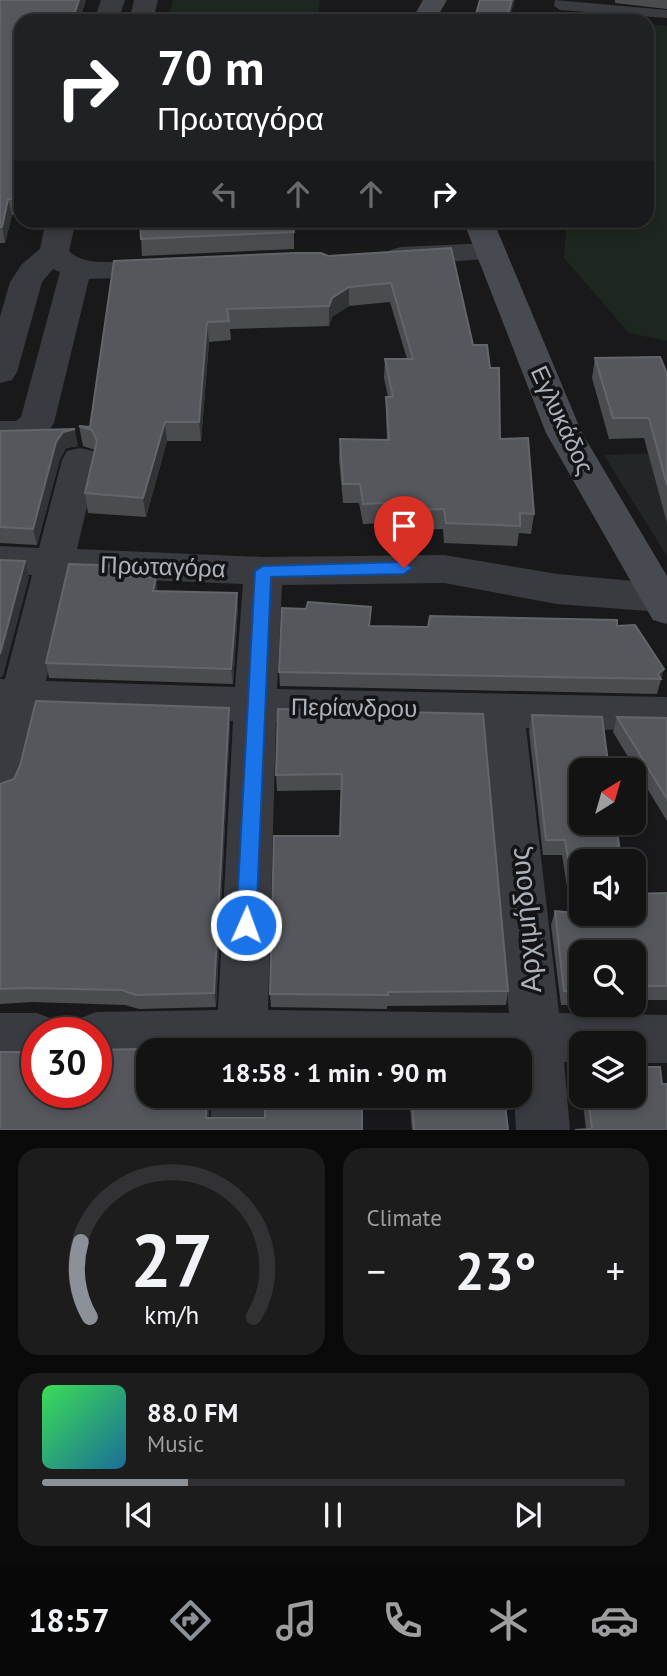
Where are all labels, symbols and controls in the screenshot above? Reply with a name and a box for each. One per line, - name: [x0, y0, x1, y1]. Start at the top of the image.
- text: 70 m: [157, 35, 264, 99]
- icon: right: [42, 42, 133, 133]
- text: Πρωταγόρα: [157, 97, 324, 139]
- icon: left: [206, 175, 244, 213]
- icon: ahead: [279, 175, 317, 213]
- icon: ahead: [352, 175, 390, 213]
- icon: right: [425, 175, 463, 213]
- street label: Εγλυκάδος: [524, 360, 601, 479]
- pin: [374, 496, 434, 568]
- icon: arrive: [385, 507, 423, 545]
- street label: Πρωταγόρα: [100, 549, 226, 584]
- street label: Περίανδρου: [291, 691, 417, 724]
- north arrow: [569, 758, 646, 835]
- map controls: [569, 758, 646, 1108]
- street label: Αρχιμήδους: [500, 845, 549, 995]
- button: sound: [569, 849, 646, 926]
- position arrow: [209, 888, 283, 962]
- button: search: [569, 940, 646, 1017]
- speed limit sign: 30: [21, 1017, 112, 1108]
- button: layers: [569, 1031, 646, 1108]
- text: 18:58 · 1 min · 90 m: [221, 1056, 447, 1089]
- text: Climate: [367, 1203, 442, 1232]
- text: 27: [130, 1214, 213, 1308]
- text: 23°: [455, 1237, 537, 1304]
- text: −: [367, 1246, 386, 1295]
- text: +: [606, 1246, 625, 1295]
- text: km/h: [144, 1299, 199, 1331]
- text: 88.0 FM: [147, 1396, 238, 1429]
- text: Music: [147, 1429, 204, 1458]
- icon: previous: [120, 1496, 158, 1534]
- icon: pause: [314, 1496, 352, 1534]
- icon: next: [509, 1496, 547, 1534]
- icon: directions: [166, 1596, 215, 1645]
- icon: music: [272, 1596, 321, 1645]
- icon: phone: [378, 1596, 427, 1645]
- icon: climate: [484, 1596, 533, 1645]
- icon: car: [590, 1596, 639, 1645]
- text: 18:57: [28, 1599, 110, 1641]

